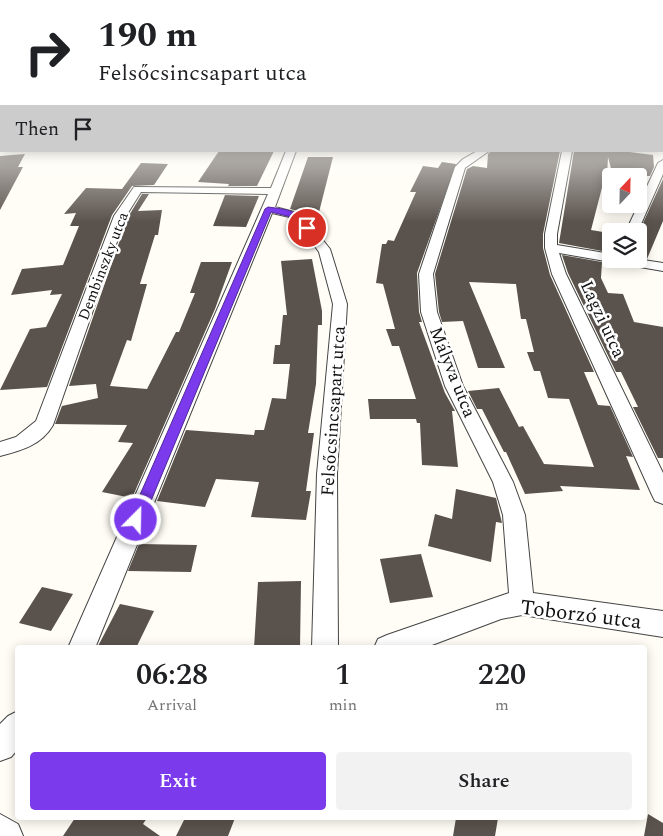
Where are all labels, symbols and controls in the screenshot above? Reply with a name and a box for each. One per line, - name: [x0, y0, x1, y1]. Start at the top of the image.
- text: 190 m: [98, 9, 197, 62]
- icon: right: [15, 20, 80, 85]
- text: Felsőcsincsapart utca: [98, 57, 307, 90]
- text: Then: [15, 115, 59, 144]
- icon: arrive: [69, 115, 97, 143]
- north arrow: [602, 168, 648, 212]
- map controls: [602, 168, 647, 268]
- pin: [286, 207, 328, 249]
- street label: Dembinszky utca: [72, 208, 135, 324]
- icon: arrive: [293, 214, 321, 242]
- button: layers: [602, 223, 647, 268]
- street label: Lagzi utca: [573, 276, 632, 362]
- street label: Mályva utca: [422, 323, 483, 422]
- street label: Felsőcsincsapart utca: [314, 325, 353, 497]
- position arrow: [109, 493, 161, 545]
- street label: Toborzó utca: [518, 592, 644, 638]
- text: 06:28: [136, 652, 208, 698]
- text: 1: [335, 652, 351, 698]
- text: 220: [478, 652, 526, 698]
- text: Arrival: [147, 693, 197, 717]
- text: min: [329, 693, 357, 717]
- text: m: [495, 693, 509, 717]
- button: Exit: [30, 752, 326, 810]
- button: Share: [336, 752, 632, 810]

